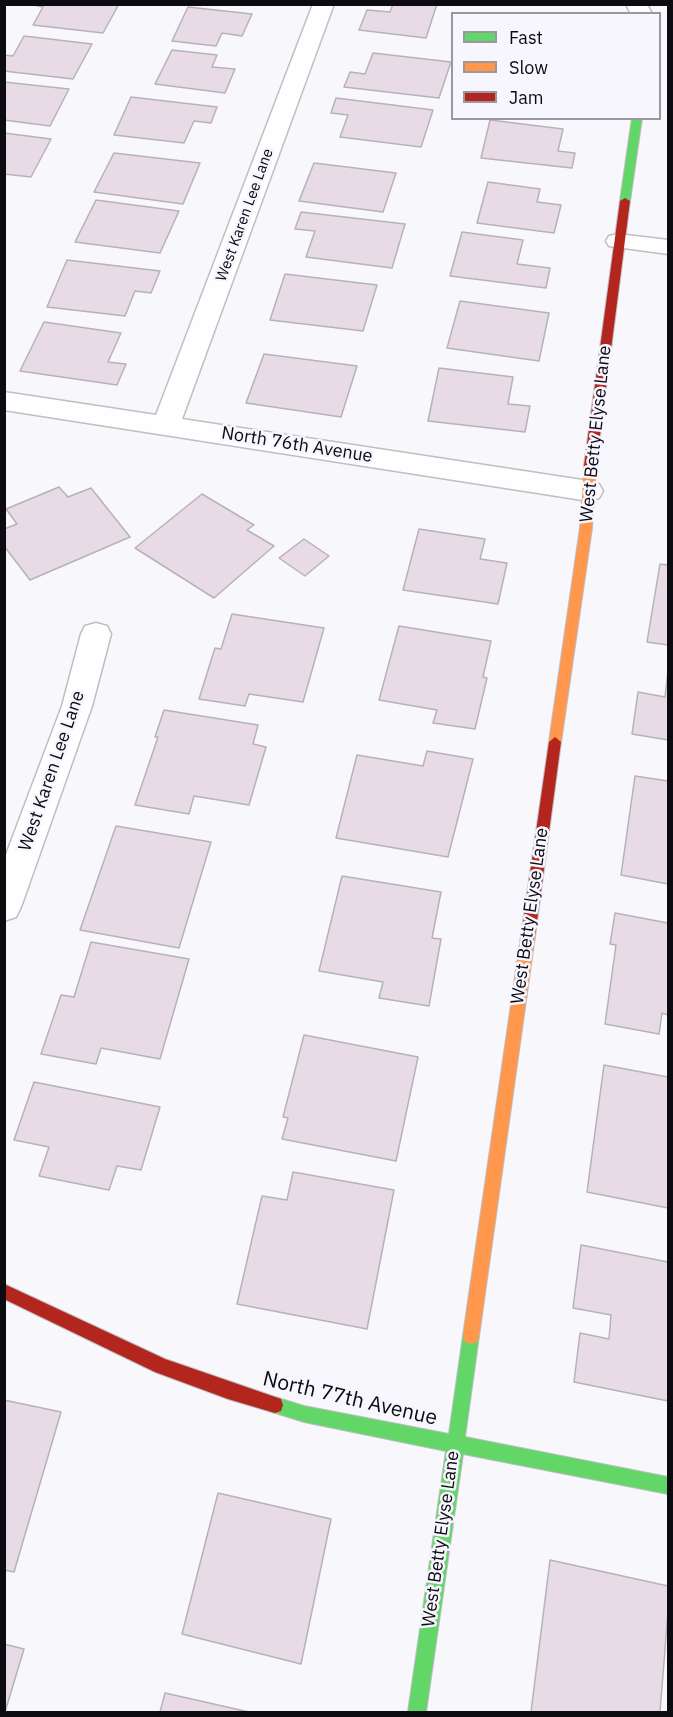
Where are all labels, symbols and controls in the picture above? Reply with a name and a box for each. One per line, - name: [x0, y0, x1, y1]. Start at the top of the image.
- legend: [451, 12, 661, 120]
- text: Fast: [509, 26, 543, 49]
- text: Slow: [509, 56, 548, 79]
- text: Jam: [509, 86, 544, 109]
- street label: West Karen Lee Lane: [213, 146, 277, 284]
- street label: West Betty Elyse Lane: [576, 344, 616, 524]
- street label: North 76th Avenue: [220, 422, 374, 468]
- street label: West Karen Lee Lane: [14, 688, 90, 854]
- street label: West Betty Elyse Lane: [507, 826, 553, 1006]
- street label: North 77th Avenue: [260, 1367, 440, 1431]
- street label: West Betty Elyse Lane: [418, 1449, 464, 1629]

